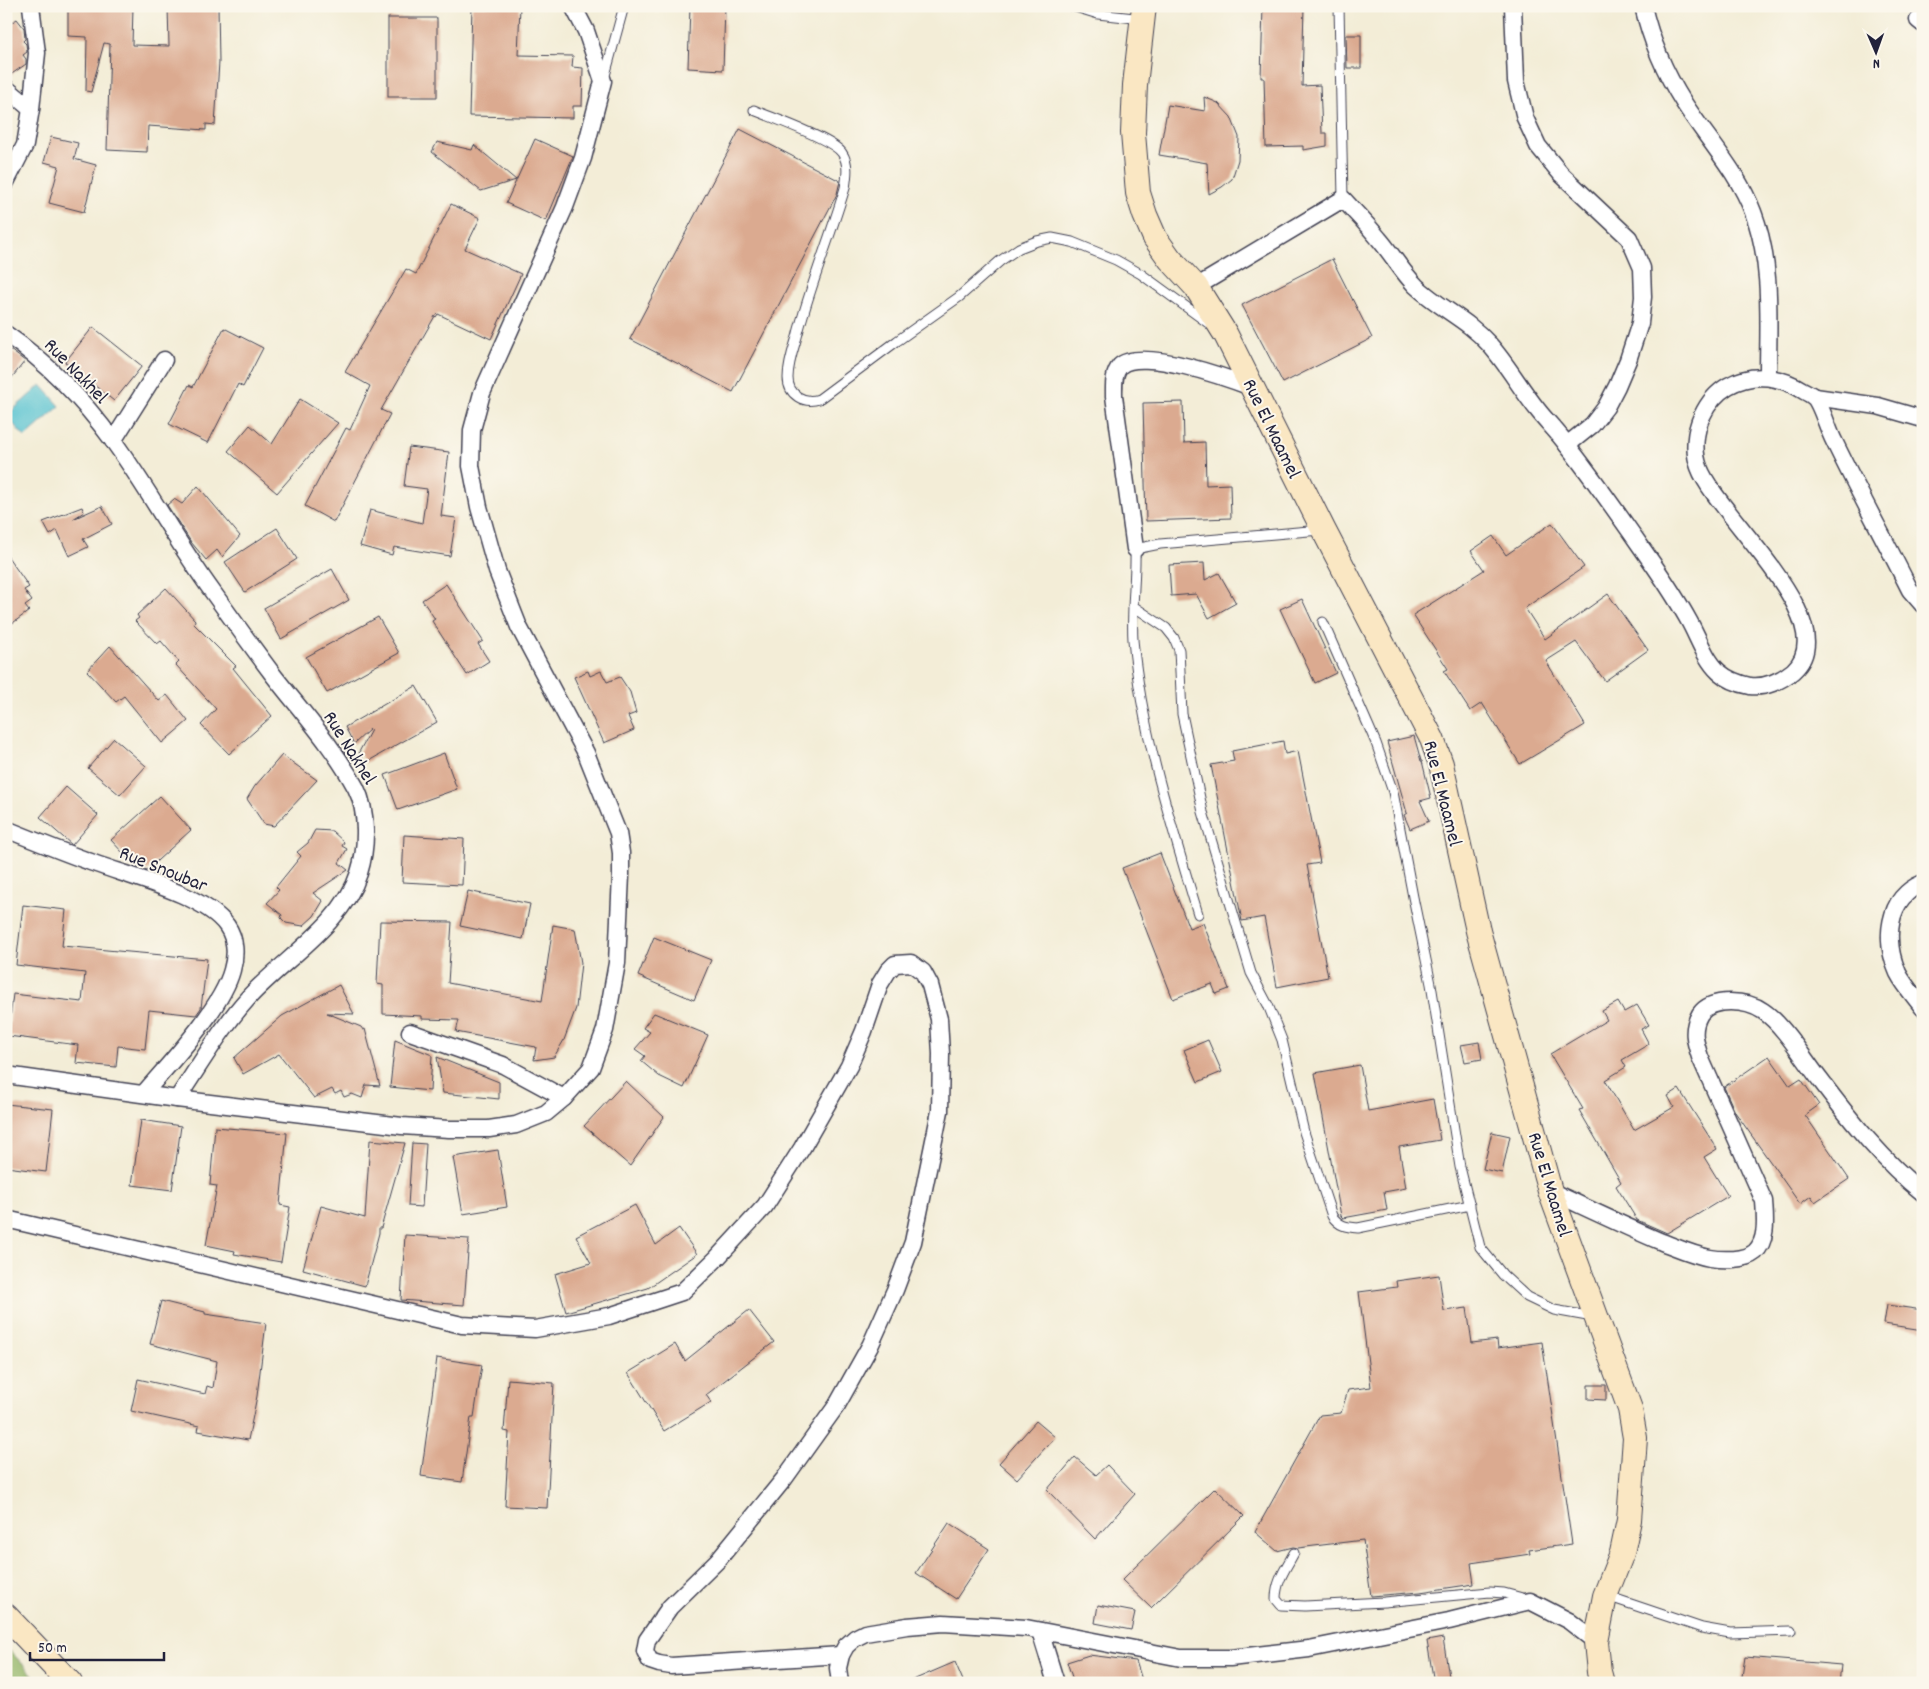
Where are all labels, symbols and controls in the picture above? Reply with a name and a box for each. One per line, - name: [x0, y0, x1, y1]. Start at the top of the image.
- north arrow: [1852, 28, 1902, 78]
- text: N: [1872, 53, 1880, 73]
- street label: Rue Nakhel: [36, 333, 114, 411]
- street label: Rue El Maamel: [1234, 375, 1307, 484]
- street label: Rue Nakhel: [315, 706, 382, 791]
- street label: Rue El Maamel: [1414, 738, 1468, 850]
- street label: Rue Snoubar: [115, 840, 212, 901]
- street label: Rue El Maamel: [1519, 1129, 1577, 1241]
- scale bar: [30, 1629, 164, 1661]
- text: 50 m: [38, 1638, 67, 1660]

